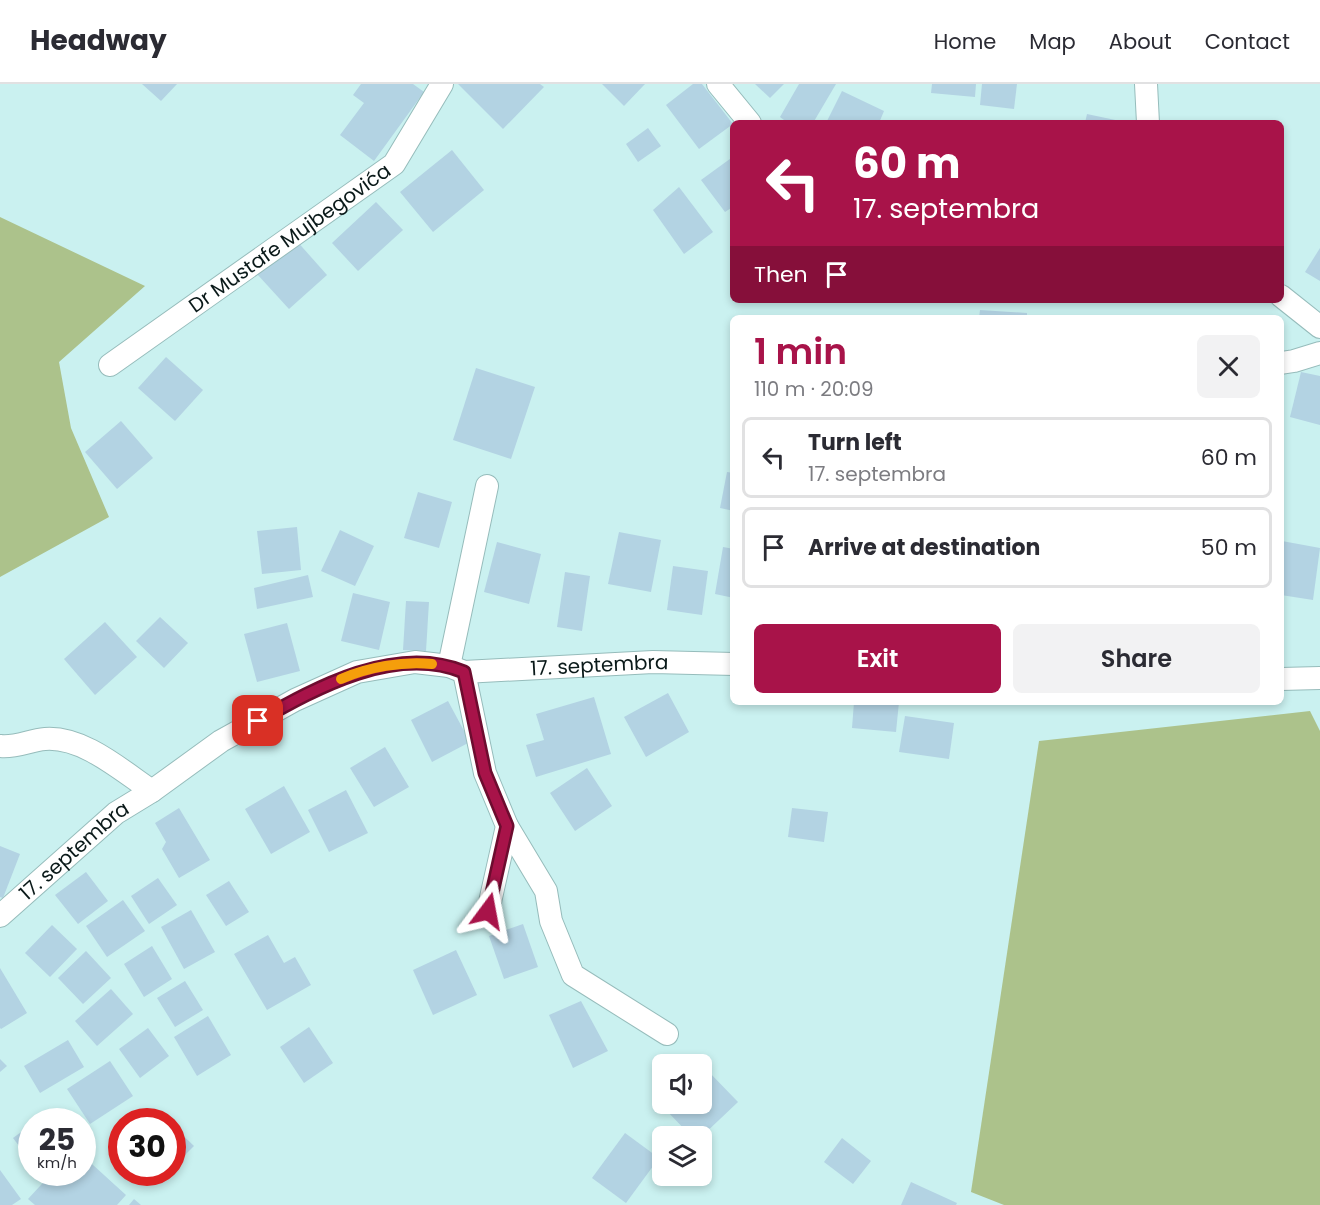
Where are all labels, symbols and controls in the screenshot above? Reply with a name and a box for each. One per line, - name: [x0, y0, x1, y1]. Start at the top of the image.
- text: Headway: [30, 21, 167, 60]
- text: Home: [934, 27, 996, 56]
- text: Map: [1029, 27, 1076, 56]
- text: About: [1109, 27, 1172, 56]
- text: Contact: [1205, 27, 1290, 56]
- text: 60 m: [853, 134, 961, 193]
- icon: left: [754, 144, 832, 222]
- street label: Dr Mustafe Mujbegovića: [183, 157, 396, 319]
- text: 17. septembra: [853, 190, 1039, 227]
- icon: arrive: [820, 258, 853, 291]
- text: Then: [754, 259, 808, 290]
- text: 1 min: [754, 326, 847, 377]
- button: close: [1197, 335, 1260, 398]
- text: 110 m · 20:09: [754, 375, 874, 403]
- text: Turn left: [808, 427, 902, 458]
- icon: left: [757, 441, 790, 474]
- text: 60 m: [1201, 442, 1257, 473]
- text: 17. septembra: [808, 460, 946, 488]
- icon: arrive: [757, 531, 790, 564]
- text: Arrive at destination: [808, 532, 1040, 563]
- text: 50 m: [1201, 532, 1257, 563]
- button: Exit: [754, 624, 1001, 693]
- button: Share: [1013, 624, 1260, 693]
- street label: 17. septembra: [530, 648, 669, 682]
- pin: [232, 695, 283, 746]
- icon: arrive: [241, 704, 274, 737]
- street label: 17. septembra: [13, 794, 134, 907]
- position arrow: [456, 879, 520, 943]
- map controls: [652, 1054, 712, 1186]
- button: sound: [652, 1054, 712, 1114]
- speed limit sign: 30: [108, 1108, 186, 1186]
- text: 25: [39, 1118, 75, 1161]
- button: layers: [652, 1126, 712, 1186]
- text: km/h: [37, 1152, 77, 1173]

